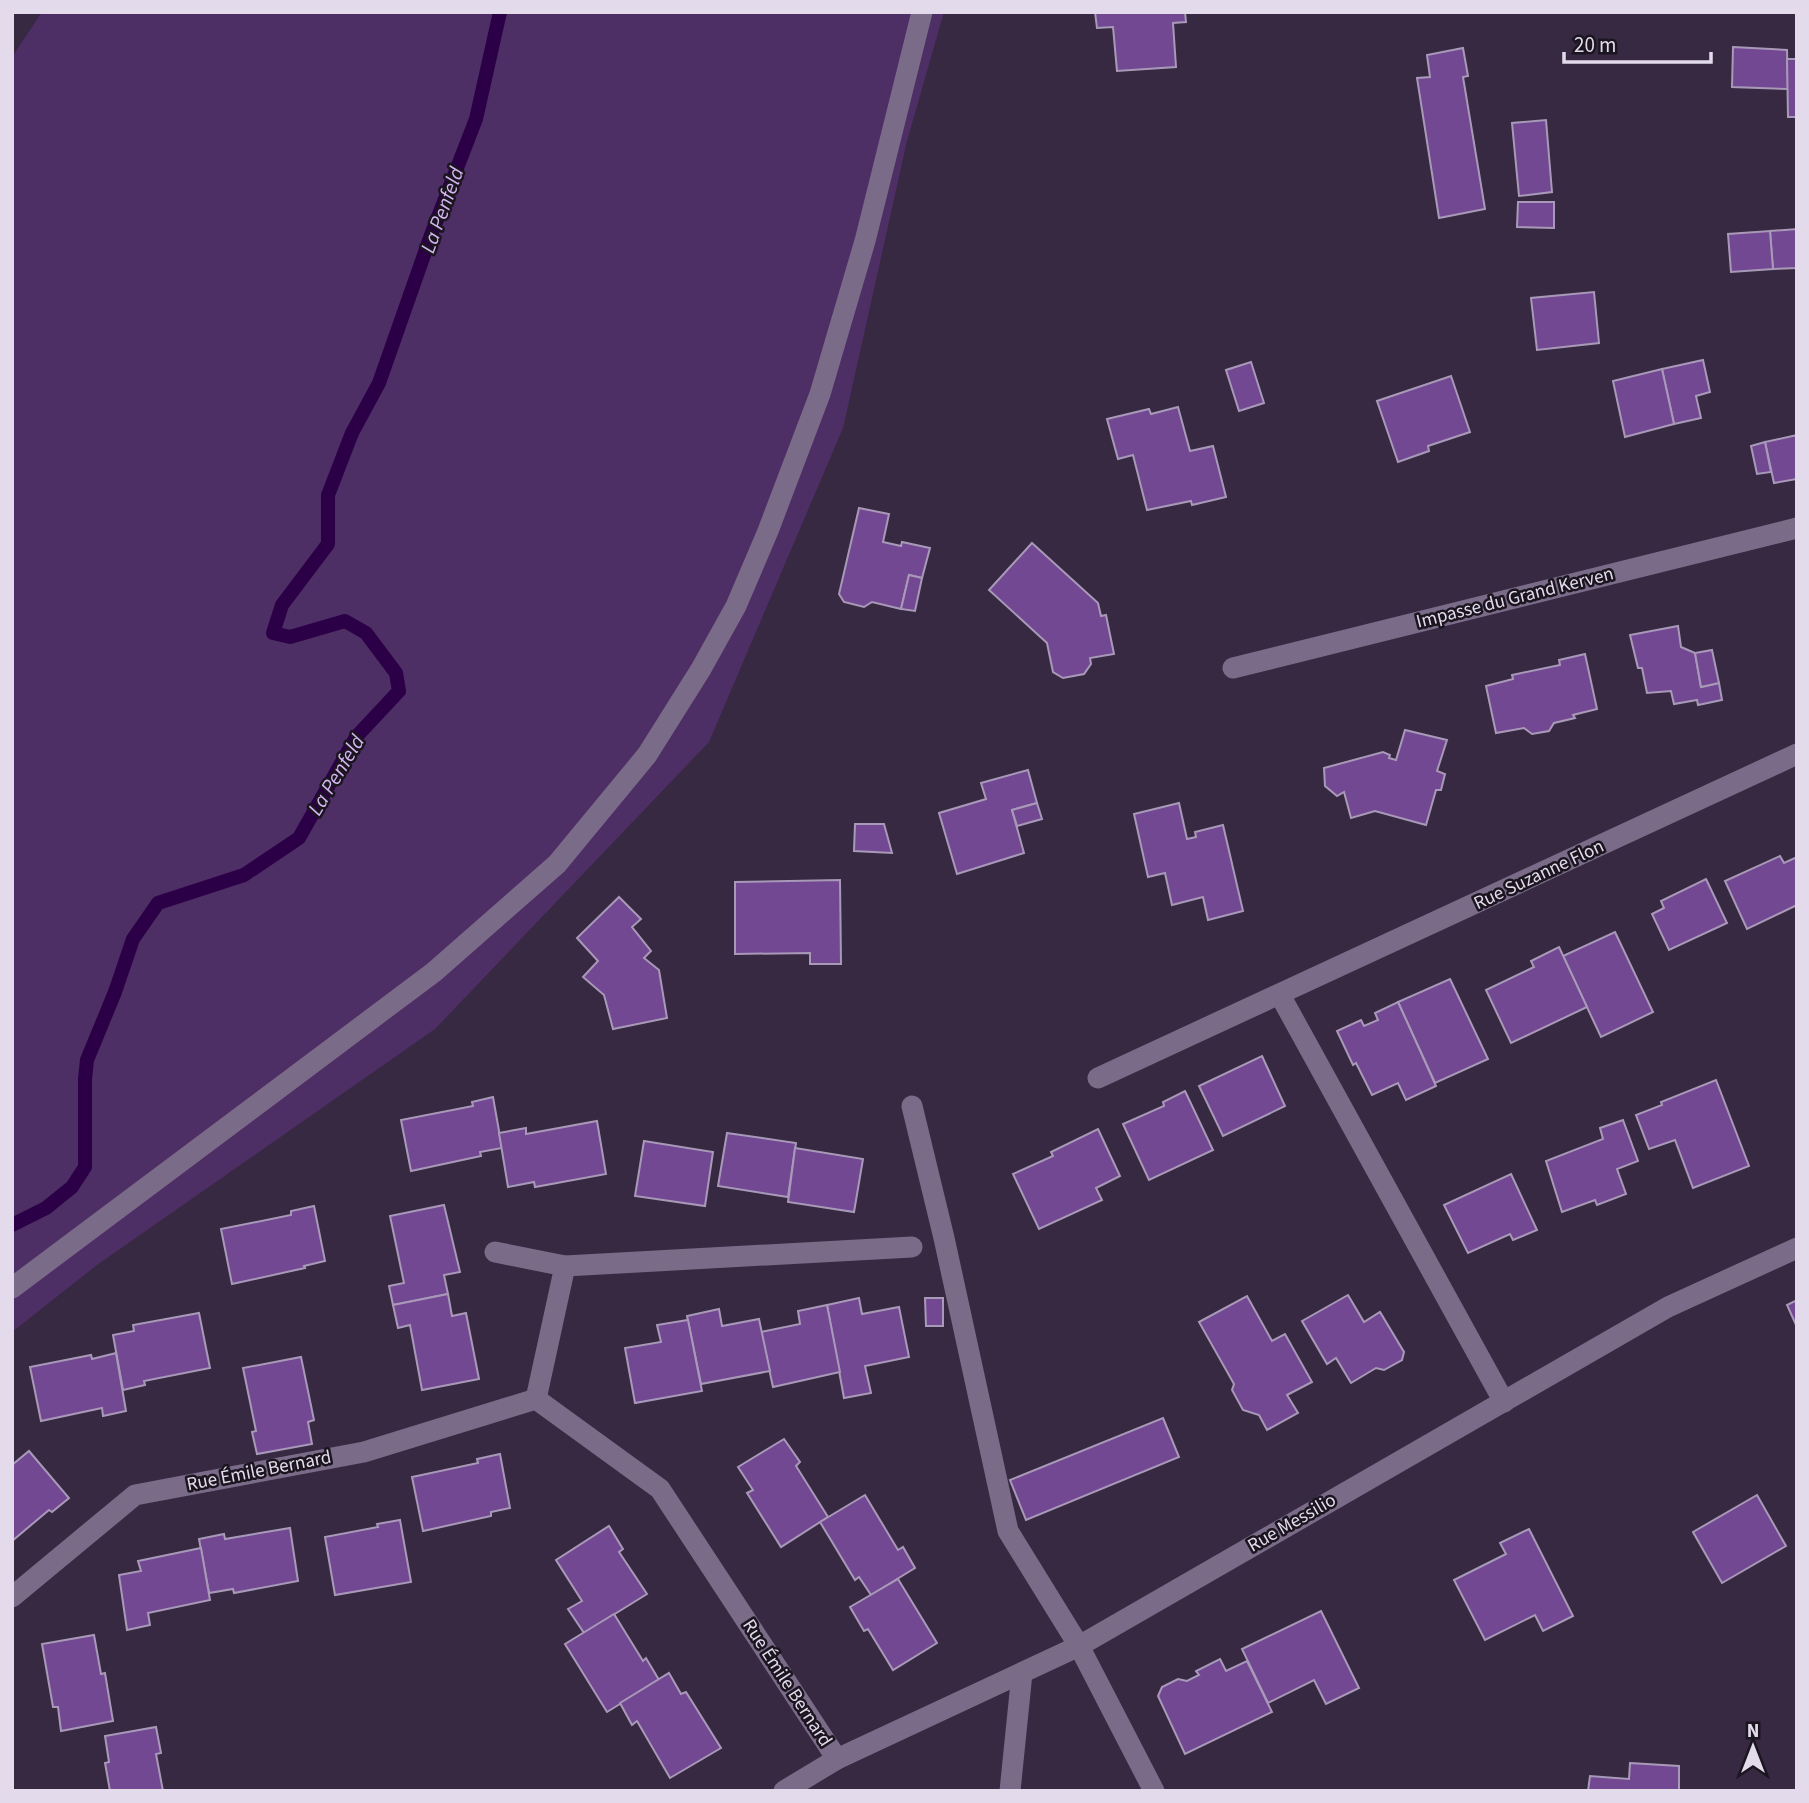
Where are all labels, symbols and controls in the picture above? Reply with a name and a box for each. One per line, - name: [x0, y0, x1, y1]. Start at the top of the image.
- scale bar: [1564, 21, 1711, 65]
- text: 20 m: [1574, 30, 1616, 60]
- water label: La Penfeld: [413, 162, 472, 257]
- street label: Impasse du Grand Kerven: [1413, 560, 1617, 636]
- water label: La Penfeld: [300, 728, 372, 821]
- street label: Rue Suzanne Flon: [1469, 833, 1609, 917]
- street label: Rue Émile Bernard: [184, 1444, 334, 1498]
- street label: Rue Messilio: [1243, 1487, 1341, 1559]
- street label: Rue Émile Bernard: [736, 1614, 838, 1752]
- north arrow: [1718, 1712, 1788, 1782]
- text: N: [1747, 1718, 1759, 1745]

